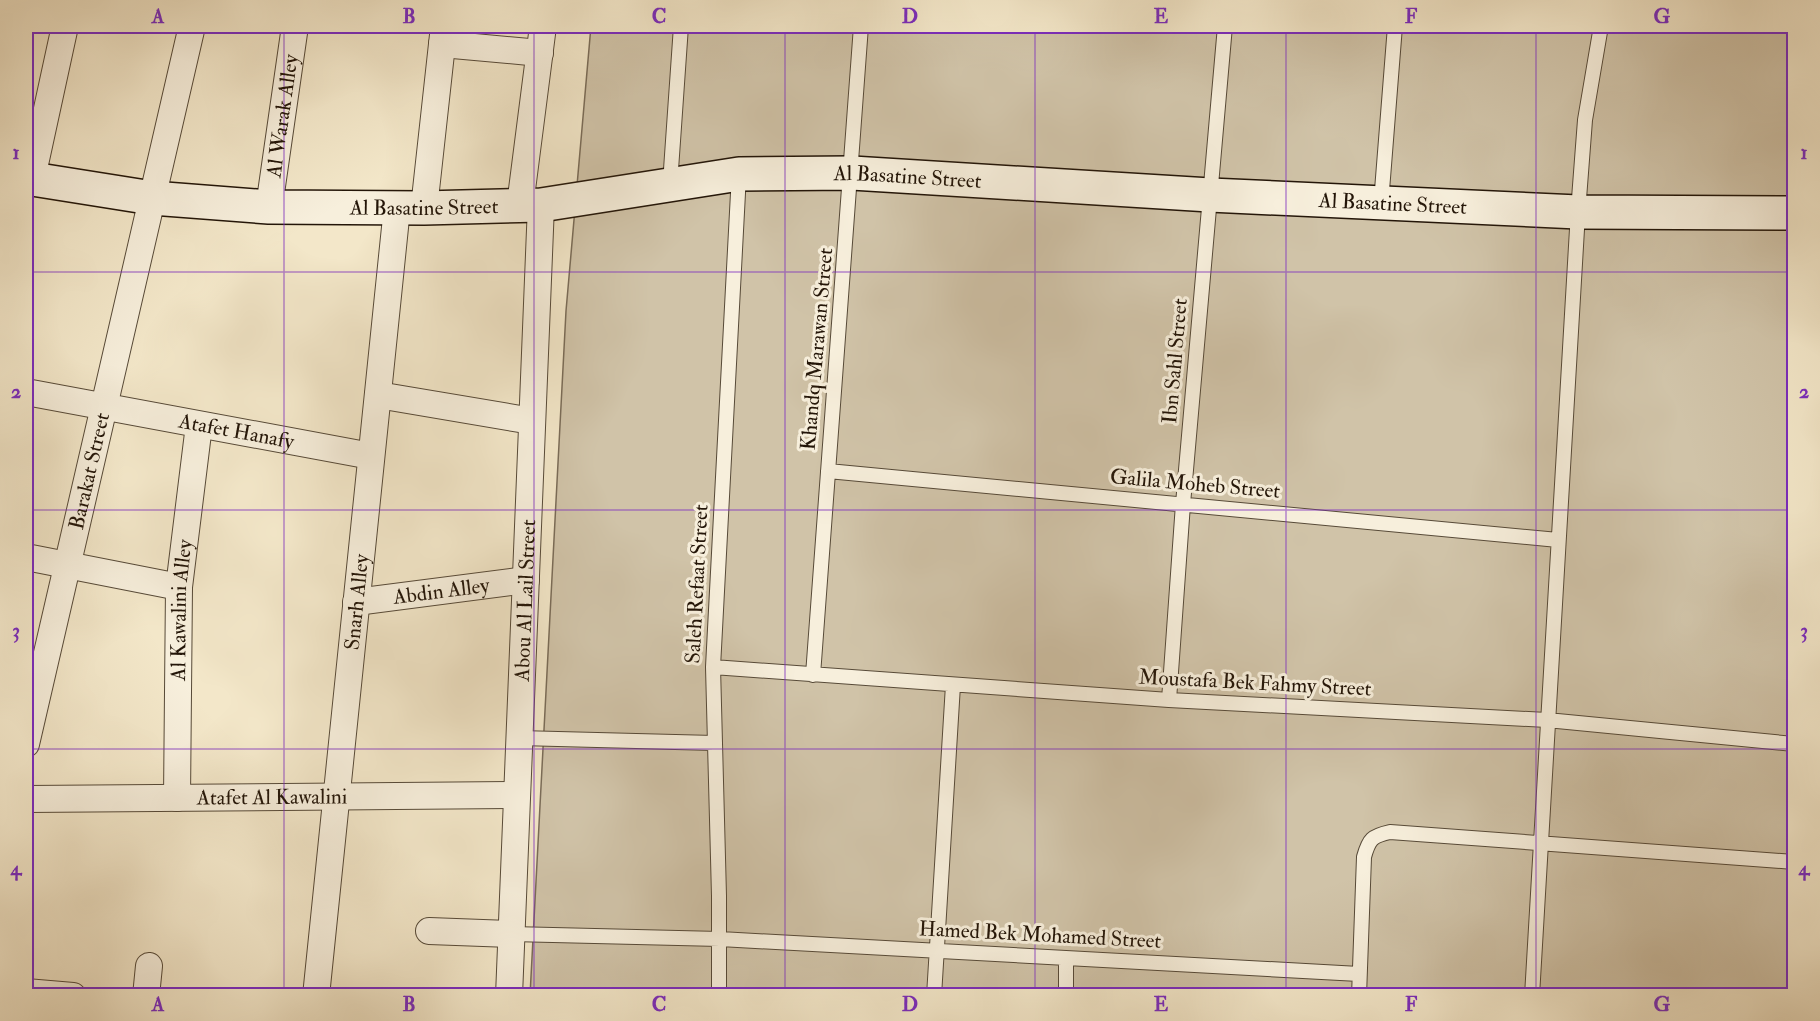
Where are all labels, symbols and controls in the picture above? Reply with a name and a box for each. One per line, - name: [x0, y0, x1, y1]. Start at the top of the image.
- text: A: [151, 4, 165, 29]
- text: B: [402, 4, 416, 29]
- text: C: [652, 4, 666, 29]
- text: D: [902, 4, 918, 29]
- text: E: [1154, 4, 1169, 29]
- text: F: [1405, 4, 1418, 29]
- text: G: [1654, 4, 1671, 29]
- street label: Al Warak Alley: [260, 52, 304, 180]
- text: 1: [12, 140, 20, 165]
- text: 1: [1800, 140, 1808, 165]
- street label: Al Basatine Street: [832, 159, 983, 194]
- street label: Al Basatine Street: [1317, 186, 1468, 220]
- street label: Al Basatine Street: [349, 193, 499, 222]
- street label: Khandq Marawan Street: [795, 246, 839, 451]
- street label: Ibn Sahl Street: [1156, 297, 1194, 425]
- text: 2: [11, 379, 21, 404]
- text: 2: [1799, 379, 1809, 404]
- street label: Atafet Hanafy: [175, 407, 297, 455]
- street label: Barakat Street: [62, 410, 116, 532]
- street label: Galila Moheb Street: [1109, 463, 1281, 505]
- street label: Saleh Refaat Street: [679, 504, 715, 664]
- street label: Abou Al Lail Street: [508, 519, 542, 683]
- street label: Al Kawalini Alley: [165, 537, 198, 682]
- street label: Snarh Alley: [338, 552, 375, 651]
- street label: Abdin Alley: [391, 571, 492, 611]
- text: 3: [12, 618, 20, 643]
- text: 3: [1800, 618, 1808, 643]
- street label: Moustafa Bek Fahmy Street: [1138, 663, 1372, 703]
- street label: Atafet Al Kawalini: [196, 783, 348, 811]
- text: 4: [10, 856, 23, 881]
- text: 4: [1798, 856, 1811, 881]
- street label: Hamed Bek Mohamed Street: [918, 915, 1162, 955]
- text: A: [151, 992, 165, 1017]
- text: B: [402, 992, 416, 1017]
- text: C: [652, 992, 666, 1017]
- text: D: [902, 992, 918, 1017]
- text: E: [1154, 992, 1169, 1017]
- text: F: [1405, 992, 1418, 1017]
- text: G: [1654, 992, 1671, 1017]

